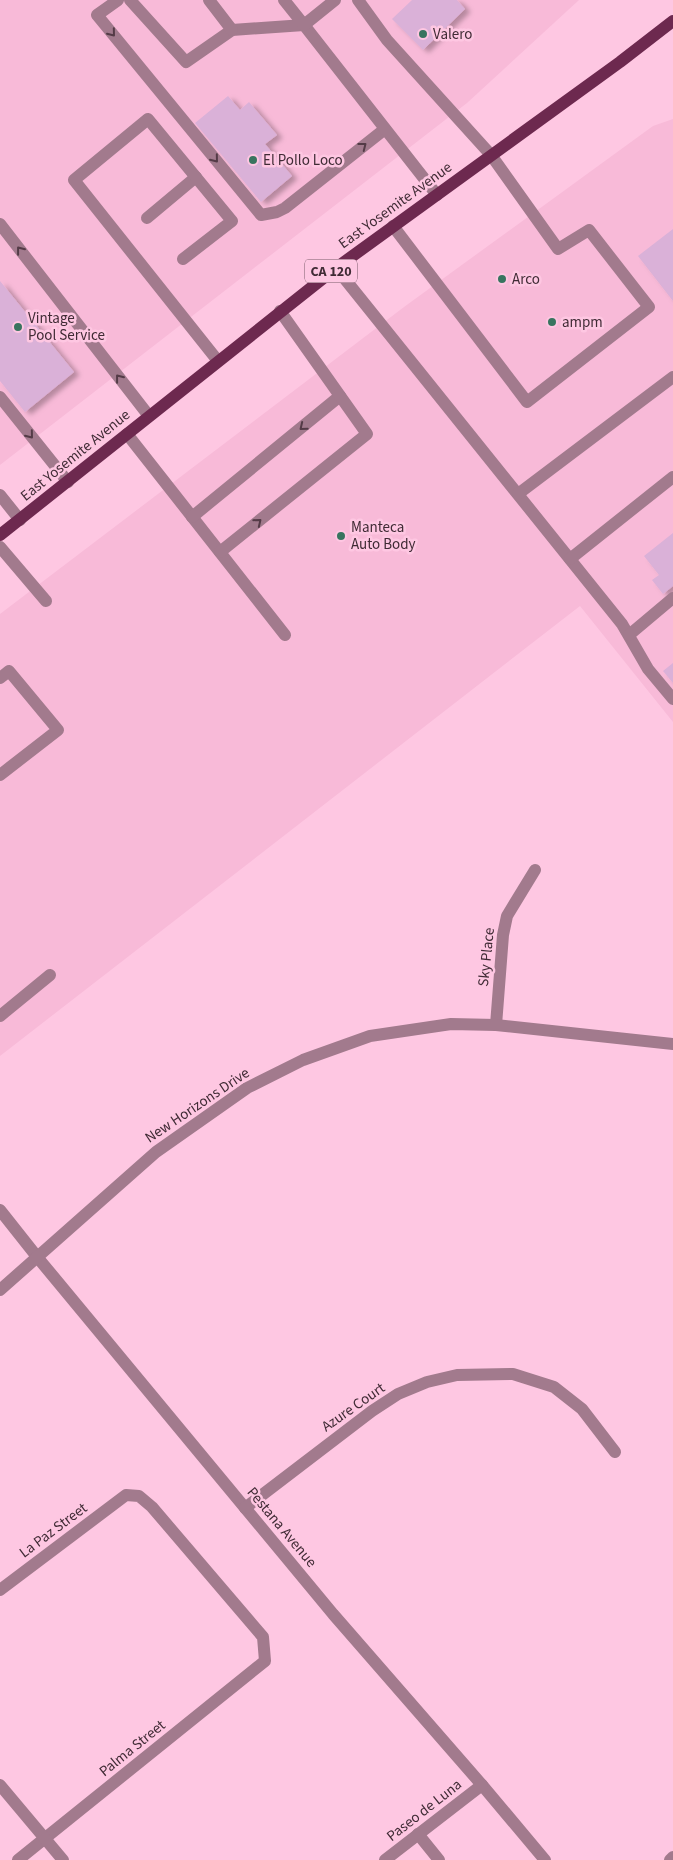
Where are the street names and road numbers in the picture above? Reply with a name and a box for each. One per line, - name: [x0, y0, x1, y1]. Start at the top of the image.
- street label: East Yosemite Avenue: [334, 157, 456, 254]
- road number: CA 120: [305, 260, 357, 282]
- street label: East Yosemite Avenue: [16, 405, 135, 506]
- street label: Sky Place: [473, 926, 500, 988]
- street label: New Horizons Drive: [141, 1063, 254, 1148]
- street label: Azure Court: [317, 1378, 389, 1437]
- street label: Pestana Avenue: [242, 1483, 321, 1572]
- street label: La Paz Street: [15, 1498, 92, 1563]
- street label: Palma Street: [95, 1715, 170, 1782]
- street label: Paseo de Luna: [382, 1774, 466, 1846]

